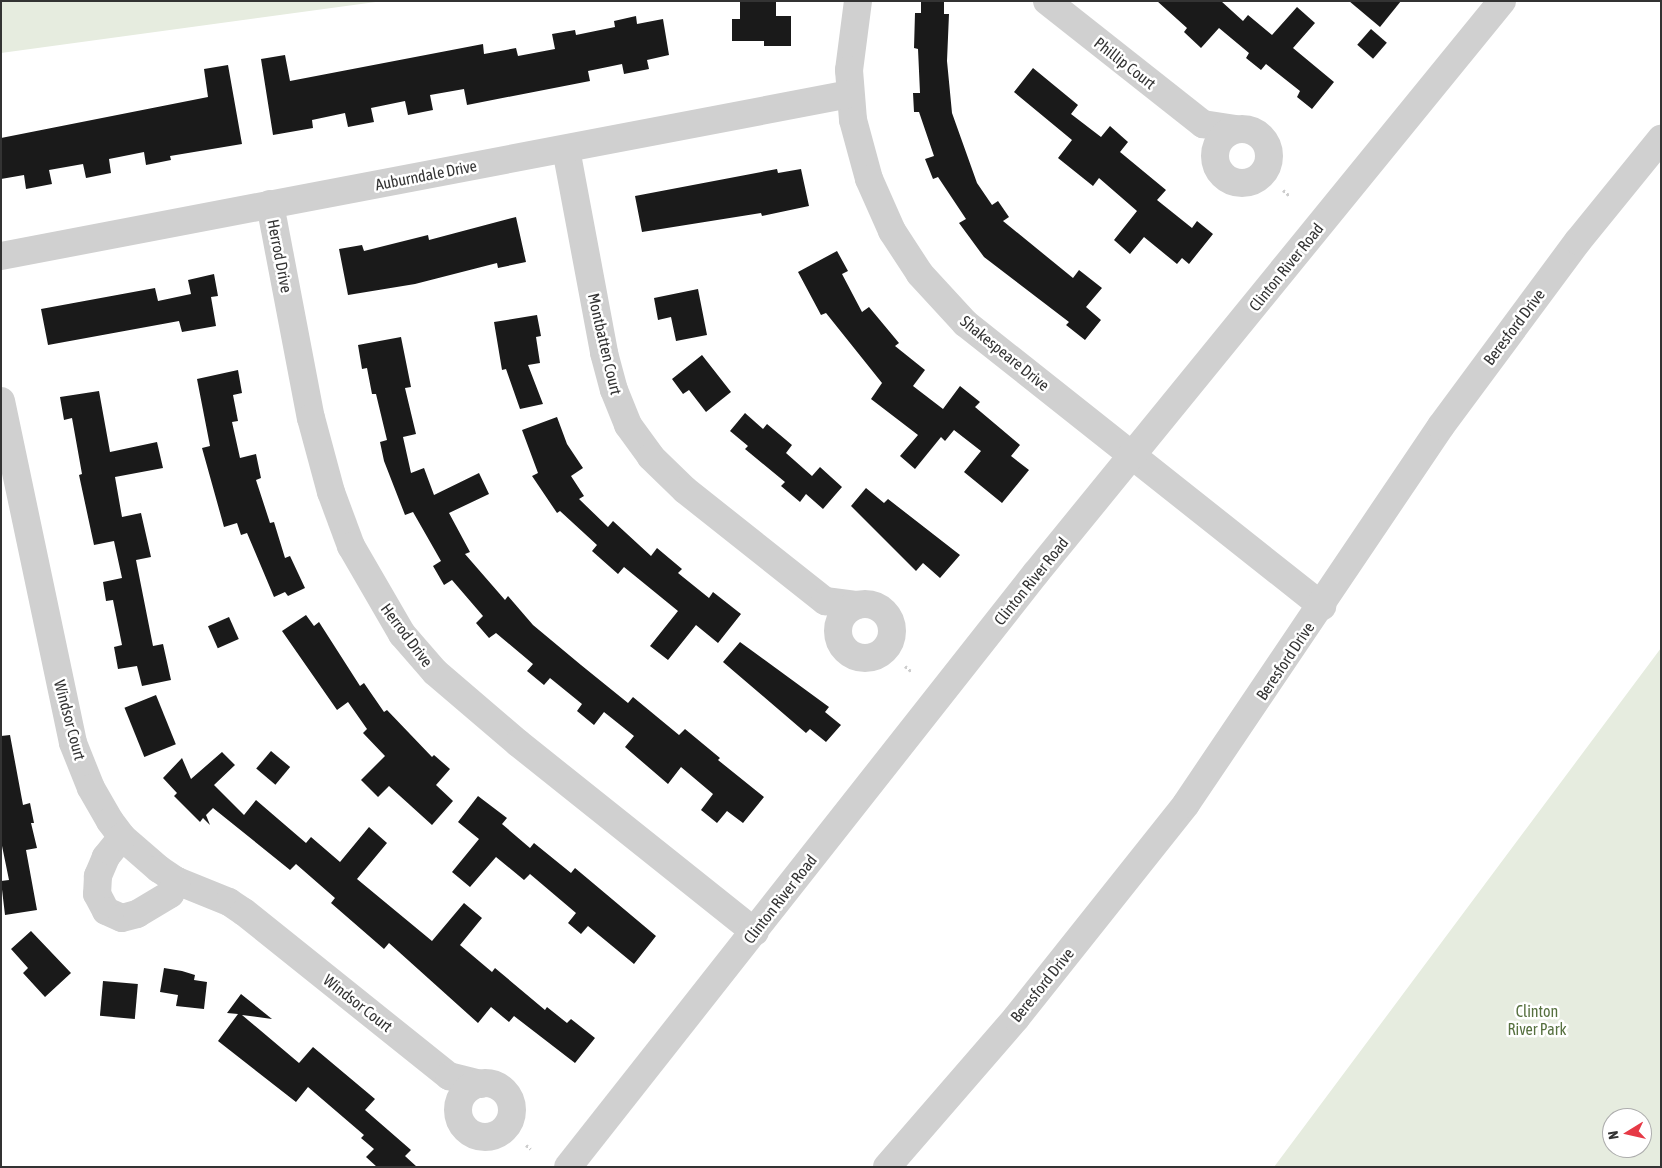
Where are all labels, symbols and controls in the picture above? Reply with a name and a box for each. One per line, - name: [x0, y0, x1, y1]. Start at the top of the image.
- street label: Phillip Court: [1090, 33, 1160, 93]
- street label: Auburndale Drive: [374, 156, 478, 194]
- street label: Herrod Drive: [263, 218, 297, 294]
- street label: Clinton River Road: [1245, 219, 1327, 315]
- street label: Beresford Drive: [1479, 285, 1549, 369]
- street label: Montbatten Court: [584, 291, 626, 397]
- street label: Shakespeare Drive: [957, 311, 1053, 395]
- street label: Clinton River Road: [990, 533, 1072, 629]
- street label: Herrod Drive: [377, 600, 437, 670]
- street label: Beresford Drive: [1252, 618, 1318, 704]
- street label: Windsor Court: [50, 678, 90, 762]
- street label: Clinton River Road: [739, 851, 821, 947]
- street label: Beresford Drive: [1006, 944, 1078, 1026]
- street label: Windsor Court: [320, 970, 396, 1036]
- park label: Clinton River Park: [1507, 1001, 1567, 1039]
- north arrow: [1602, 1108, 1652, 1158]
- text: N: [1605, 1130, 1622, 1141]

